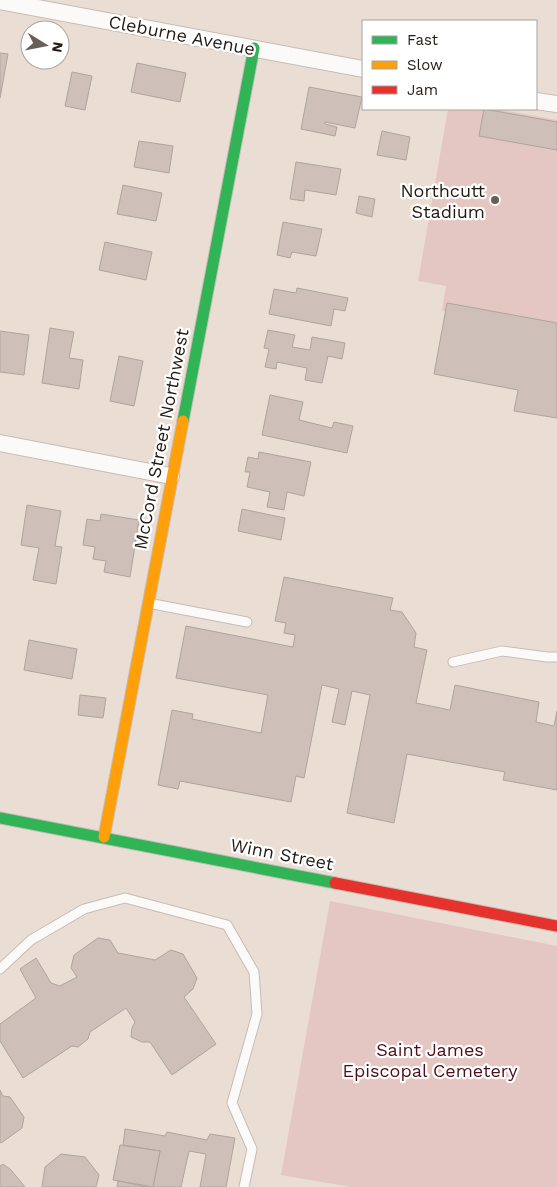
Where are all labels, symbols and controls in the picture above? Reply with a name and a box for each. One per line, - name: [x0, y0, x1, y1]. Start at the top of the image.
- street label: Cleburne Avenue: [107, 11, 257, 59]
- north arrow: [20, 20, 70, 70]
- legend: [362, 20, 537, 110]
- text: Fast: [407, 31, 439, 49]
- text: N: [49, 41, 67, 54]
- text: Slow: [407, 56, 443, 74]
- text: Jam: [407, 81, 438, 99]
- place label: Northcutt Stadium: [401, 180, 485, 222]
- marker: Northcutt Stadium: [489, 194, 501, 206]
- street label: McCord Street Northwest: [129, 326, 193, 551]
- street label: Winn Street: [229, 834, 336, 874]
- park label: Saint James Episcopal Cemetery: [343, 1039, 518, 1081]

